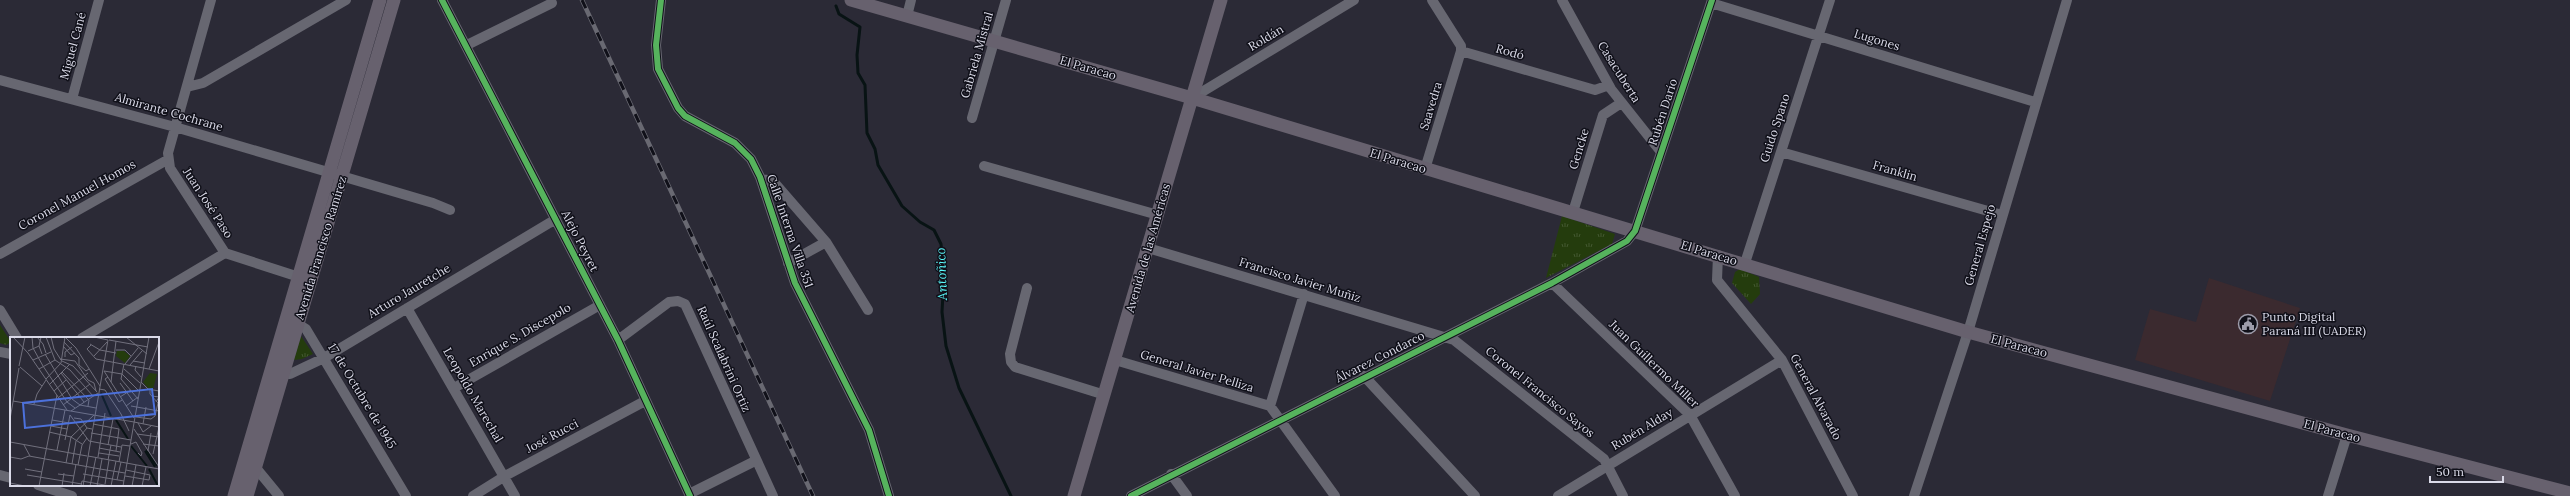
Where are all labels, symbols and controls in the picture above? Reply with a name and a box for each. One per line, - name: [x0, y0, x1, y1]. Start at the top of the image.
- street label: Miguel Cané: [56, 10, 89, 81]
- street label: Gabriela Mistral: [957, 10, 996, 100]
- street label: Roldán: [1245, 21, 1286, 54]
- street label: Lugones: [1852, 25, 1902, 54]
- street label: Casacuberta: [1595, 38, 1644, 105]
- street label: Rodó: [1494, 40, 1526, 63]
- street label: El Paracao: [1058, 52, 1118, 83]
- street label: Rubén Darío: [1645, 77, 1680, 147]
- street label: Saavedra: [1416, 80, 1445, 132]
- street label: Almirante Cochrane: [112, 89, 225, 134]
- street label: Guido Spano: [1756, 92, 1793, 164]
- street label: Gencke: [1565, 126, 1592, 171]
- street label: El Paracao: [1368, 145, 1428, 176]
- street label: Coronel Manuel Homos: [16, 156, 138, 233]
- street label: Franklin: [1871, 157, 1919, 184]
- street label: Juan José Paso: [180, 164, 237, 241]
- street label: Calle Interna Villa 351: [764, 172, 817, 290]
- street label: Avenida Francisco Ramírez: [291, 174, 350, 322]
- street label: Avenida de las Américas: [1122, 181, 1173, 315]
- street label: General Espejo: [1961, 202, 1998, 287]
- street label: Alejo Peyret: [558, 207, 602, 274]
- street label: El Paracao: [1679, 237, 1739, 268]
- water label: Antoñico: [932, 247, 951, 302]
- street label: Francisco Javier Muñiz: [1237, 254, 1363, 305]
- street label: Arturo Jauretche: [364, 260, 453, 322]
- street label: Enrique S. Discepolo: [466, 299, 573, 370]
- street label: Raúl Scalabrini Ortiz: [694, 304, 755, 414]
- place label: Punto Digital Paraná III (UADER): [2262, 309, 2366, 339]
- public building icon: Punto Digital Paraná III (UADER): [2237, 313, 2259, 335]
- street label: Juan Guillermo Miller: [1605, 316, 1703, 411]
- street label: Álvarez Condarco: [1332, 328, 1427, 386]
- street label: El Paracao: [1989, 331, 2049, 360]
- inset map: [10, 337, 159, 486]
- street label: 17 de Octubre de 1945: [325, 340, 400, 451]
- street label: Coronel Francisco Sayos: [1483, 343, 1598, 441]
- street label: Leopoldo Marechal: [440, 345, 507, 445]
- street label: General Javier Pelliza: [1139, 346, 1256, 395]
- street label: General Alvarado: [1787, 351, 1845, 442]
- street label: Rubén Alday: [1608, 404, 1676, 453]
- street label: José Rucci: [522, 415, 581, 456]
- street label: El Paracao: [2302, 416, 2362, 445]
- scale bar: [2430, 458, 2503, 484]
- text: 50 m: [2436, 464, 2464, 479]

